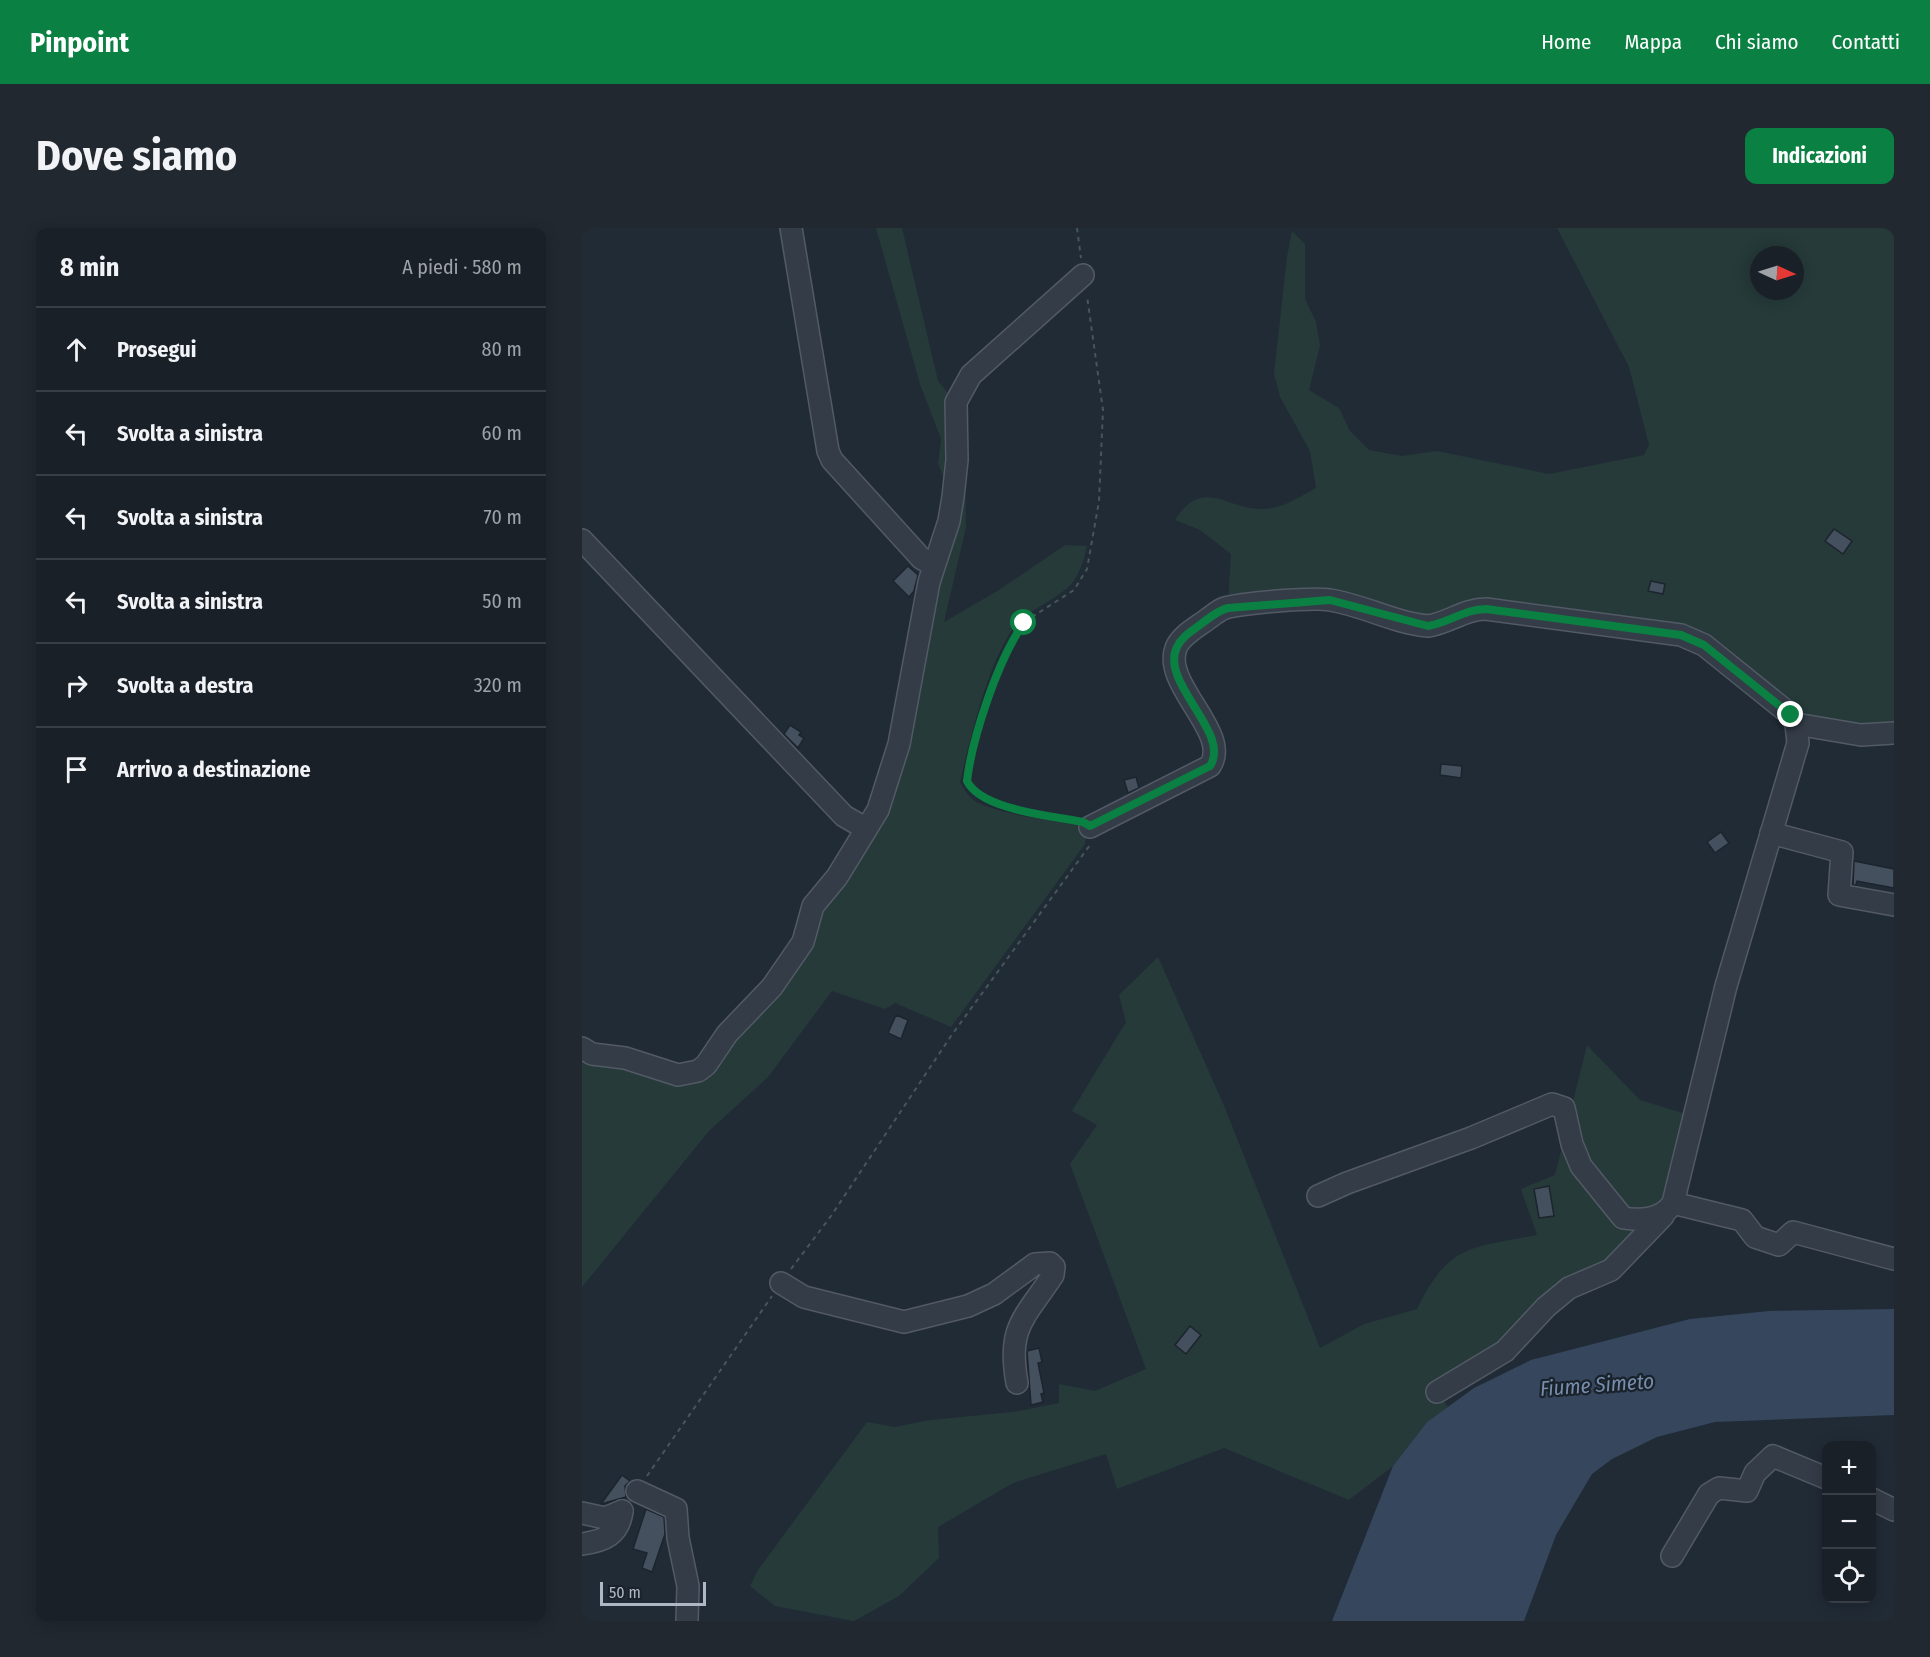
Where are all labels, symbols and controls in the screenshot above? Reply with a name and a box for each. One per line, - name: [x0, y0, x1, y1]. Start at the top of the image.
- text: Pinpoint: [30, 26, 129, 59]
- text: Home: [1541, 29, 1591, 55]
- text: Mappa: [1624, 29, 1682, 55]
- text: Chi siamo: [1715, 29, 1799, 55]
- text: Contatti: [1832, 29, 1900, 55]
- button: Indicazioni: [1745, 128, 1894, 184]
- text: Dove siamo: [36, 131, 237, 181]
- north arrow: [1750, 246, 1804, 300]
- text: 8 min: [60, 252, 119, 283]
- text: A piedi · 580 m: [402, 255, 522, 279]
- icon: ahead: [60, 333, 93, 366]
- text: Prosegui: [117, 336, 196, 363]
- text: 80 m: [482, 337, 522, 361]
- icon: left: [60, 417, 93, 450]
- text: Svolta a sinistra: [117, 420, 263, 447]
- text: 60 m: [482, 421, 522, 445]
- icon: left: [60, 501, 93, 534]
- text: Svolta a sinistra: [117, 504, 263, 531]
- text: 70 m: [484, 505, 522, 529]
- icon: left: [60, 585, 93, 618]
- text: Svolta a sinistra: [117, 588, 263, 615]
- text: 50 m: [482, 589, 522, 613]
- route start: [1010, 609, 1036, 635]
- icon: right: [60, 669, 93, 702]
- text: Svolta a destra: [117, 672, 254, 699]
- text: 320 m: [474, 673, 522, 697]
- route end: [1777, 701, 1803, 727]
- icon: arrive: [60, 753, 93, 786]
- text: Arrivo a destinazione: [117, 756, 311, 783]
- water label: Fiume Simeto: [1539, 1368, 1655, 1402]
- map controls: [1822, 1441, 1876, 1603]
- button: +: [1822, 1441, 1876, 1495]
- button: −: [1822, 1495, 1876, 1549]
- button: locate: [1822, 1549, 1876, 1603]
- scale bar: [600, 1579, 706, 1606]
- text: 50 m: [609, 1583, 641, 1602]

